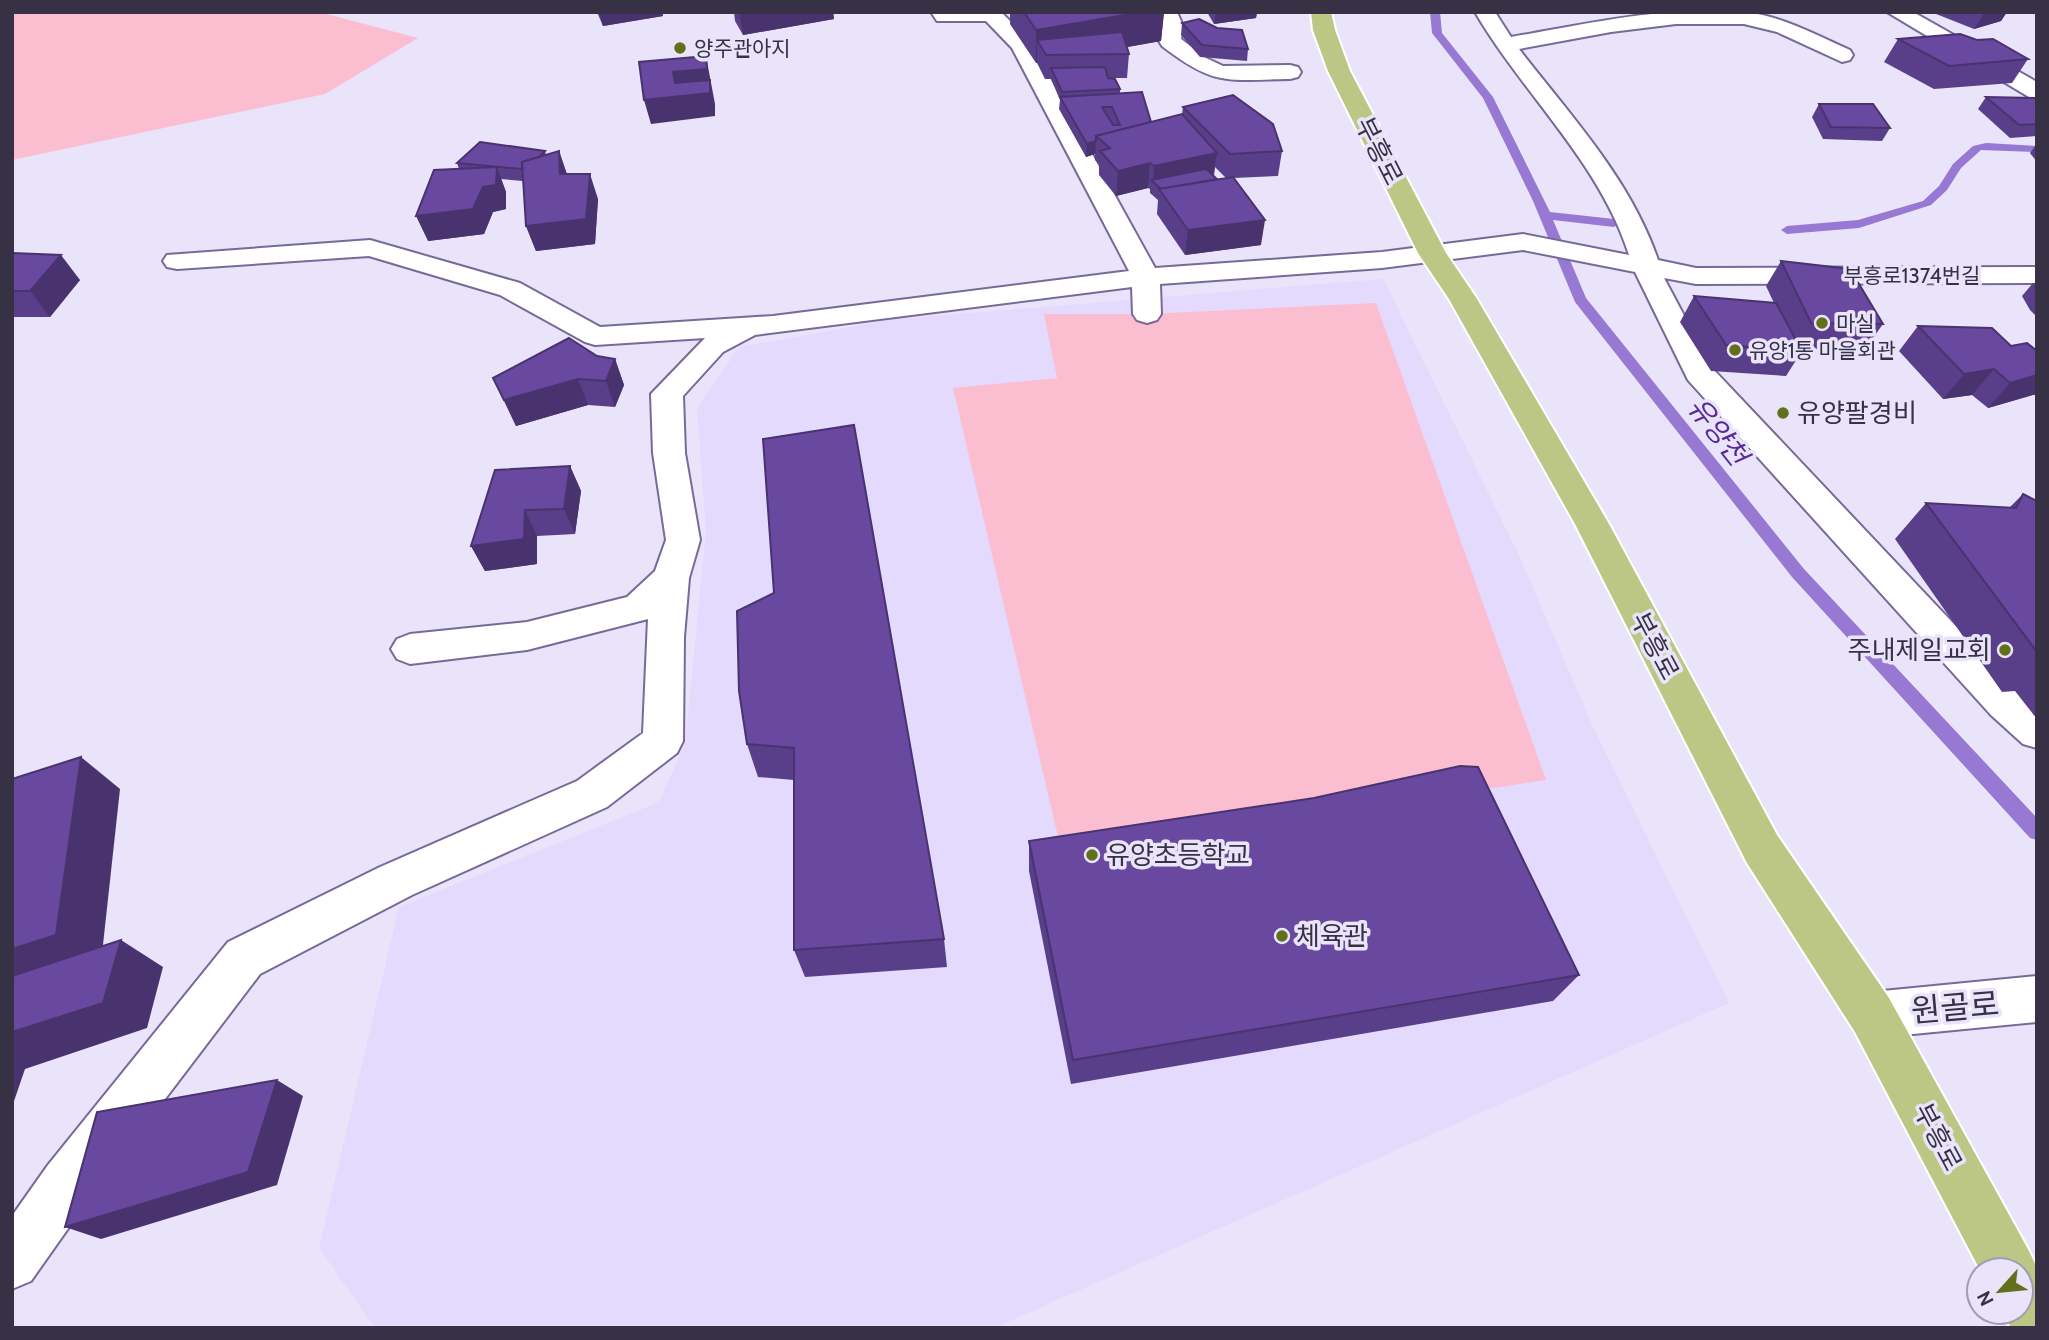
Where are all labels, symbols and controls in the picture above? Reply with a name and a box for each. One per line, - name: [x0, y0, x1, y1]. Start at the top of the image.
- place label: 양주관아지: [694, 36, 791, 61]
- marker: 양주관아지: [672, 40, 688, 56]
- street label: 부흥로: [1348, 112, 1410, 190]
- street label: 부흥로1374번길: [1844, 263, 1980, 288]
- place label: 마실: [1836, 311, 1875, 336]
- marker: 마실: [1814, 315, 1830, 331]
- place label: 유양1통 마을회관: [1749, 338, 1896, 363]
- marker: 유양1통 마을회관: [1727, 342, 1743, 358]
- water label: 유양천: [1681, 390, 1757, 474]
- place label: 유양팔경비: [1797, 397, 1917, 429]
- marker: 유양팔경비: [1775, 405, 1791, 421]
- street label: 부흥로: [1624, 607, 1686, 685]
- place label: 주내제일교회: [1847, 634, 1991, 666]
- marker: 주내제일교회: [1997, 642, 2013, 658]
- place label: 유양초등학교: [1106, 839, 1250, 871]
- marker: 유양초등학교: [1084, 847, 1100, 863]
- place label: 체육관: [1296, 920, 1368, 952]
- marker: 체육관: [1274, 928, 1290, 944]
- street label: 원골로: [1909, 984, 2001, 1030]
- street label: 부흥로: [1907, 1098, 1969, 1176]
- north arrow: [1965, 1256, 2035, 1326]
- text: N: [1972, 1287, 1999, 1310]

